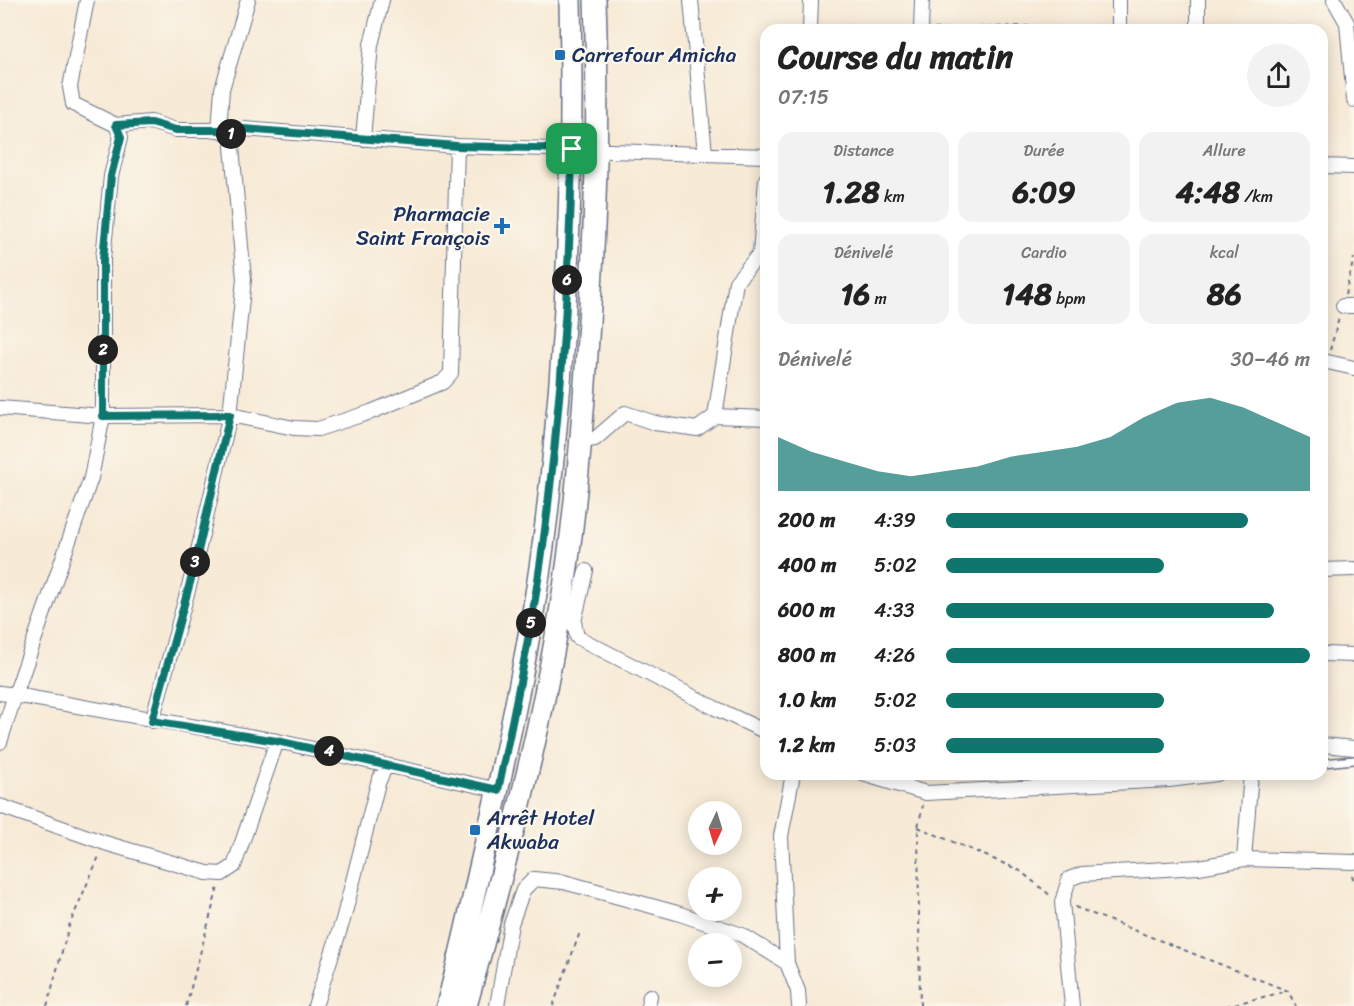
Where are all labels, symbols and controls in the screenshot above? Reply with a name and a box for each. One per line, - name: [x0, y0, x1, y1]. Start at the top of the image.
- text: Course du matin: [778, 28, 1013, 86]
- place label: Carrefour Amicha: [572, 36, 737, 74]
- button: share: [1247, 44, 1310, 107]
- marker: Carrefour Amicha: [553, 48, 567, 62]
- text: 07:15: [778, 80, 829, 115]
- pin: 1: [216, 119, 246, 149]
- text: 1: [228, 119, 234, 148]
- pin: [546, 123, 597, 174]
- icon: arrive: [555, 132, 588, 165]
- text: Distance: [833, 136, 894, 165]
- text: Durée: [1023, 136, 1065, 165]
- text: Allure: [1203, 136, 1246, 165]
- text: 1.28: [823, 165, 880, 219]
- text: 6:09: [1012, 165, 1076, 219]
- text: 4:48: [1176, 165, 1240, 219]
- text: km: [880, 182, 905, 211]
- text: /km: [1240, 182, 1273, 211]
- place label: Pharmacie Saint François: [356, 195, 490, 257]
- marker: Pharmacie Saint François: [495, 219, 509, 233]
- text: Dénivelé: [834, 238, 893, 267]
- text: Cardio: [1021, 238, 1067, 267]
- text: kcal: [1210, 238, 1239, 267]
- pin: 6: [552, 265, 582, 295]
- text: 6: [562, 265, 572, 294]
- text: 16: [840, 267, 870, 321]
- text: 148: [1002, 267, 1052, 321]
- text: 86: [1207, 267, 1242, 321]
- text: m: [870, 284, 887, 313]
- text: bpm: [1052, 284, 1086, 313]
- pin: 2: [88, 335, 118, 365]
- text: 2: [98, 335, 108, 364]
- text: Dénivelé: [778, 342, 852, 377]
- text: 30–46 m: [1231, 342, 1310, 377]
- text: 200 m: [778, 503, 835, 538]
- text: 4:39: [874, 503, 916, 538]
- pin: 3: [180, 547, 210, 577]
- text: 3: [191, 547, 199, 576]
- text: 400 m: [778, 548, 836, 583]
- text: 5:02: [874, 548, 916, 583]
- text: 600 m: [778, 593, 835, 628]
- text: 4:33: [874, 593, 915, 628]
- pin: 5: [516, 608, 546, 638]
- text: 5: [526, 608, 536, 637]
- text: 800 m: [778, 638, 836, 673]
- text: 4:26: [874, 638, 915, 673]
- text: 1.0 km: [778, 683, 836, 718]
- text: 5:02: [874, 683, 916, 718]
- text: 1.2 km: [778, 728, 835, 763]
- text: 5:03: [874, 728, 916, 763]
- pin: 4: [314, 736, 344, 766]
- text: 4: [324, 736, 334, 765]
- place label: Arrêt Hotel Akwaba: [486, 799, 595, 861]
- north arrow: [688, 801, 742, 855]
- map controls: [688, 801, 742, 987]
- marker: Arrêt Hotel Akwaba: [468, 823, 482, 837]
- button: +: [688, 867, 742, 921]
- button: −: [688, 933, 742, 987]

